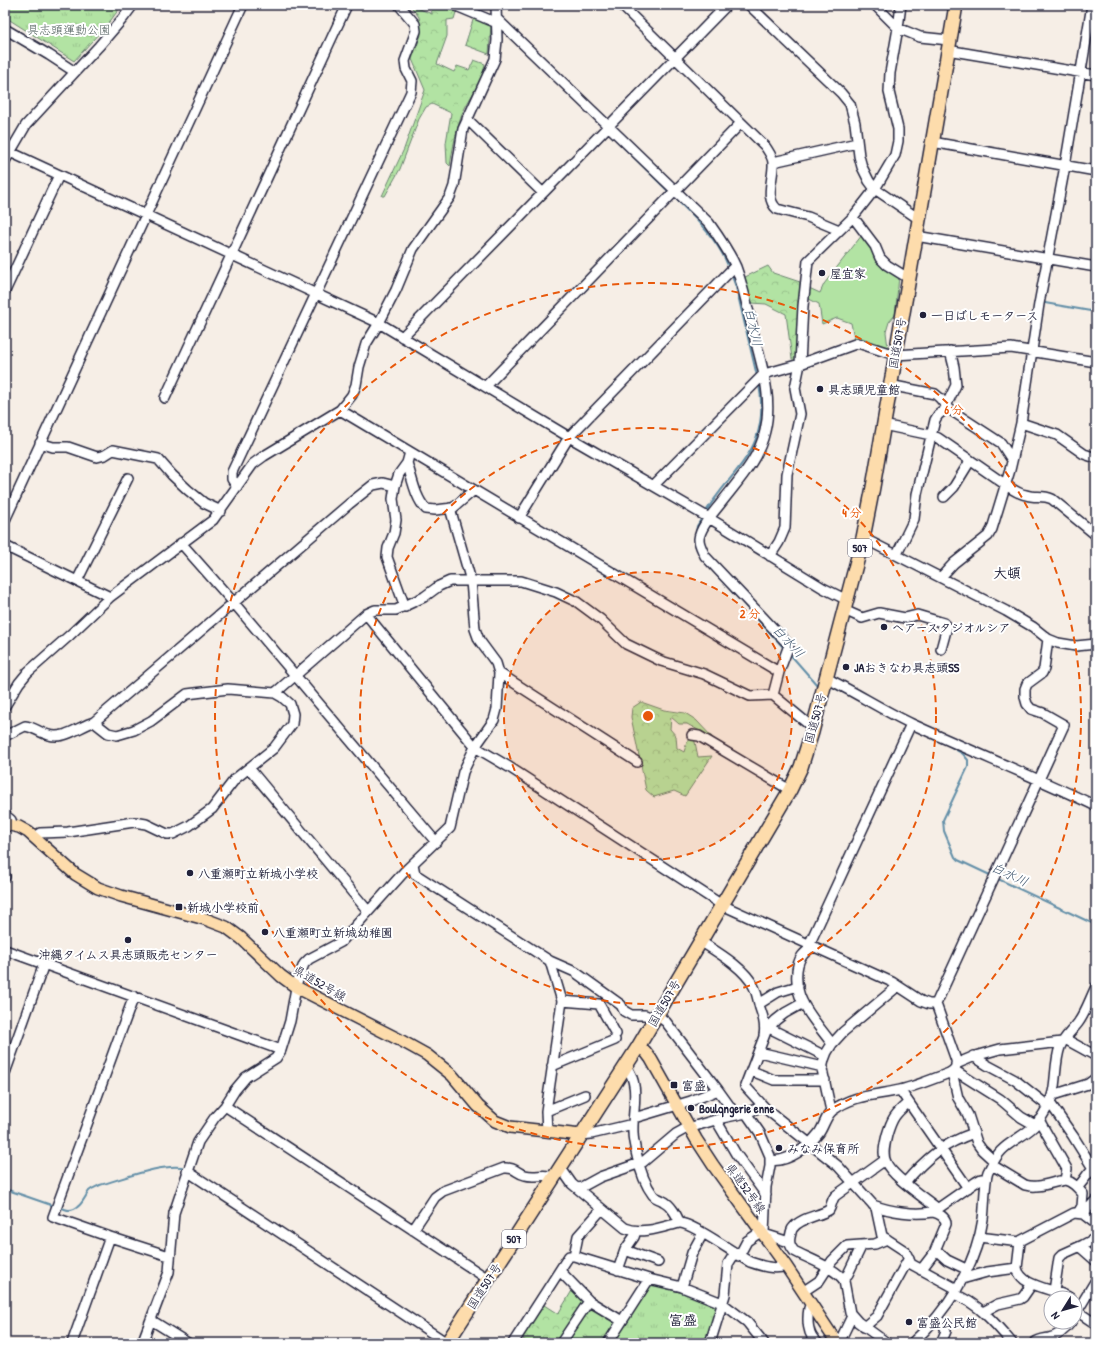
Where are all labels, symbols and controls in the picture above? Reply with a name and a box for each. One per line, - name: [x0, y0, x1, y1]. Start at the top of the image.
- park label: 具志頭運動公園: [27, 21, 111, 38]
- place label: 屋宜家: [830, 265, 866, 282]
- marker: 屋宜家: [817, 268, 827, 278]
- water label: 白水川: [741, 306, 767, 348]
- place label: 一日ばしモータース: [931, 307, 1038, 324]
- marker: 一日ばしモータース: [918, 310, 928, 320]
- street label: 国道507号: [884, 316, 910, 370]
- place label: 具志頭児童館: [828, 381, 900, 398]
- marker: 具志頭児童館: [815, 384, 825, 394]
- text: 6 分: [944, 401, 964, 418]
- text: 4 分: [842, 504, 862, 521]
- road number: 507: [848, 539, 872, 557]
- district label: 大頓: [993, 563, 1021, 582]
- text: 2 分: [740, 605, 760, 622]
- place label: ヘアースタジオルシア: [892, 619, 1011, 636]
- water label: 白水川: [769, 621, 809, 661]
- marker: ヘアースタジオルシア: [879, 622, 889, 632]
- place label: JAおきなわ具志頭SS: [854, 659, 960, 676]
- marker: JAおきなわ具志頭SS: [841, 662, 851, 672]
- street label: 国道507号: [800, 690, 830, 746]
- centre of rings: [641, 709, 655, 723]
- water label: 白水川: [989, 858, 1031, 890]
- place label: 八重瀬町立新城小学校: [198, 865, 318, 882]
- marker: 八重瀬町立新城小学校: [185, 868, 195, 878]
- place label: 新城小学校前: [187, 899, 259, 916]
- marker: 新城小学校前: [174, 902, 184, 912]
- place label: 八重瀬町立新城幼稚園: [273, 924, 393, 941]
- marker: 八重瀬町立新城幼稚園: [260, 927, 270, 937]
- marker: 沖縄タイムス具志頭販売センター: [123, 935, 133, 945]
- place label: 沖縄タイムス具志頭販売センター: [38, 946, 218, 963]
- street label: 県道52号線: [290, 961, 350, 1005]
- street label: 国道507号: [644, 976, 684, 1030]
- place label: 富盛: [682, 1077, 706, 1094]
- marker: 富盛: [669, 1080, 679, 1090]
- place label: Boulqngerie enne: [699, 1100, 774, 1118]
- marker: Boulqngerie enne: [686, 1103, 696, 1113]
- place label: みなみ保育所: [787, 1140, 860, 1157]
- marker: みなみ保育所: [774, 1143, 784, 1153]
- street label: 県道52号線: [722, 1159, 770, 1217]
- road number: 507: [502, 1230, 526, 1248]
- street label: 国道507号: [463, 1259, 505, 1313]
- north arrow: [1043, 1290, 1083, 1330]
- text: N: [1048, 1309, 1062, 1323]
- district label: 富盛: [669, 1310, 697, 1329]
- place label: 富盛公民館: [917, 1314, 977, 1331]
- marker: 富盛公民館: [904, 1317, 914, 1327]

